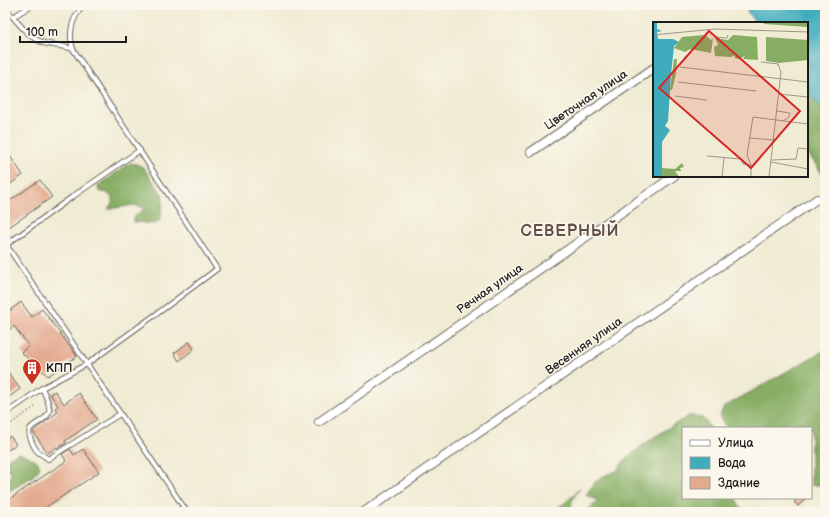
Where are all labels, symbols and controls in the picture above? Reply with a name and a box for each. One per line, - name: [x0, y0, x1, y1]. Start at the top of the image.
- scale bar: [20, 18, 126, 44]
- inset map: [653, 22, 808, 177]
- text: 100 m: [26, 25, 58, 40]
- street label: Цветочная улица: [542, 67, 630, 133]
- district label: СЕВЕРНЫЙ: [521, 219, 619, 241]
- street label: Речная улица: [454, 261, 526, 317]
- street label: Весенняя улица: [543, 314, 625, 378]
- building icon: КПП: [21, 357, 43, 385]
- place label: КПП: [46, 361, 72, 376]
- legend: [682, 427, 812, 499]
- text: Улица: [718, 436, 754, 451]
- text: Вода: [718, 456, 746, 471]
- text: Здание: [718, 476, 760, 491]

